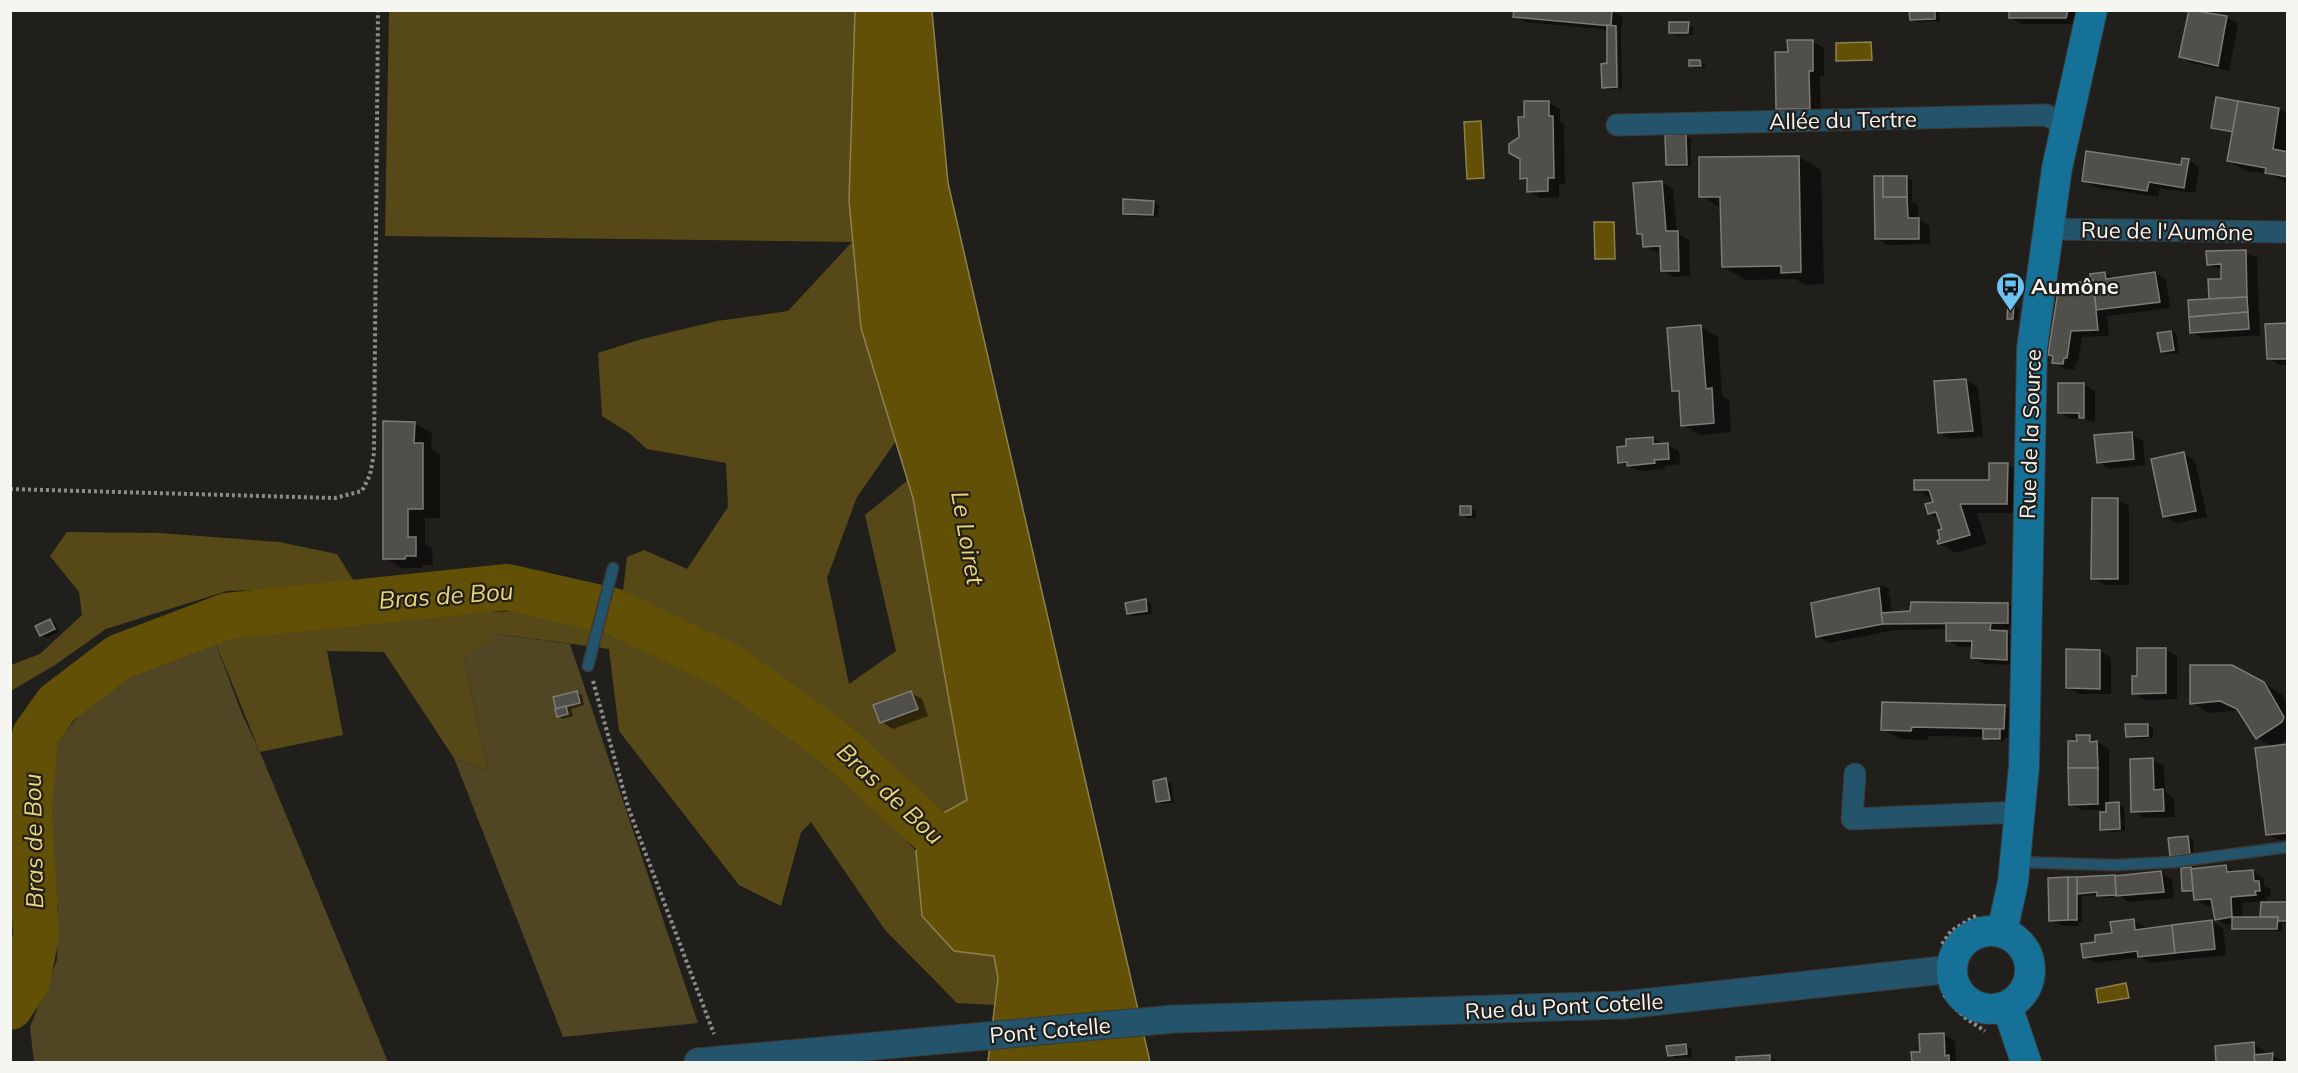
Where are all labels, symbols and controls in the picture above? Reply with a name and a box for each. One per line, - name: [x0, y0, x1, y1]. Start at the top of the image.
- street label: Allée du Tertre: [1769, 105, 1917, 135]
- street label: Rue de l'Aumône: [2081, 215, 2253, 247]
- bus stop icon: Aumône: [1994, 270, 2026, 312]
- place label: Aumône: [2031, 272, 2119, 300]
- street label: Rue de la Source: [2013, 348, 2047, 520]
- water label: Le Loiret: [945, 489, 991, 588]
- water label: Bras de Bou: [378, 575, 514, 615]
- water label: Bras de Bou: [831, 736, 950, 850]
- water label: Bras de Bou: [17, 773, 49, 909]
- street label: Rue du Pont Cotelle: [1464, 987, 1664, 1025]
- street label: Pont Cotelle: [988, 1011, 1112, 1049]

